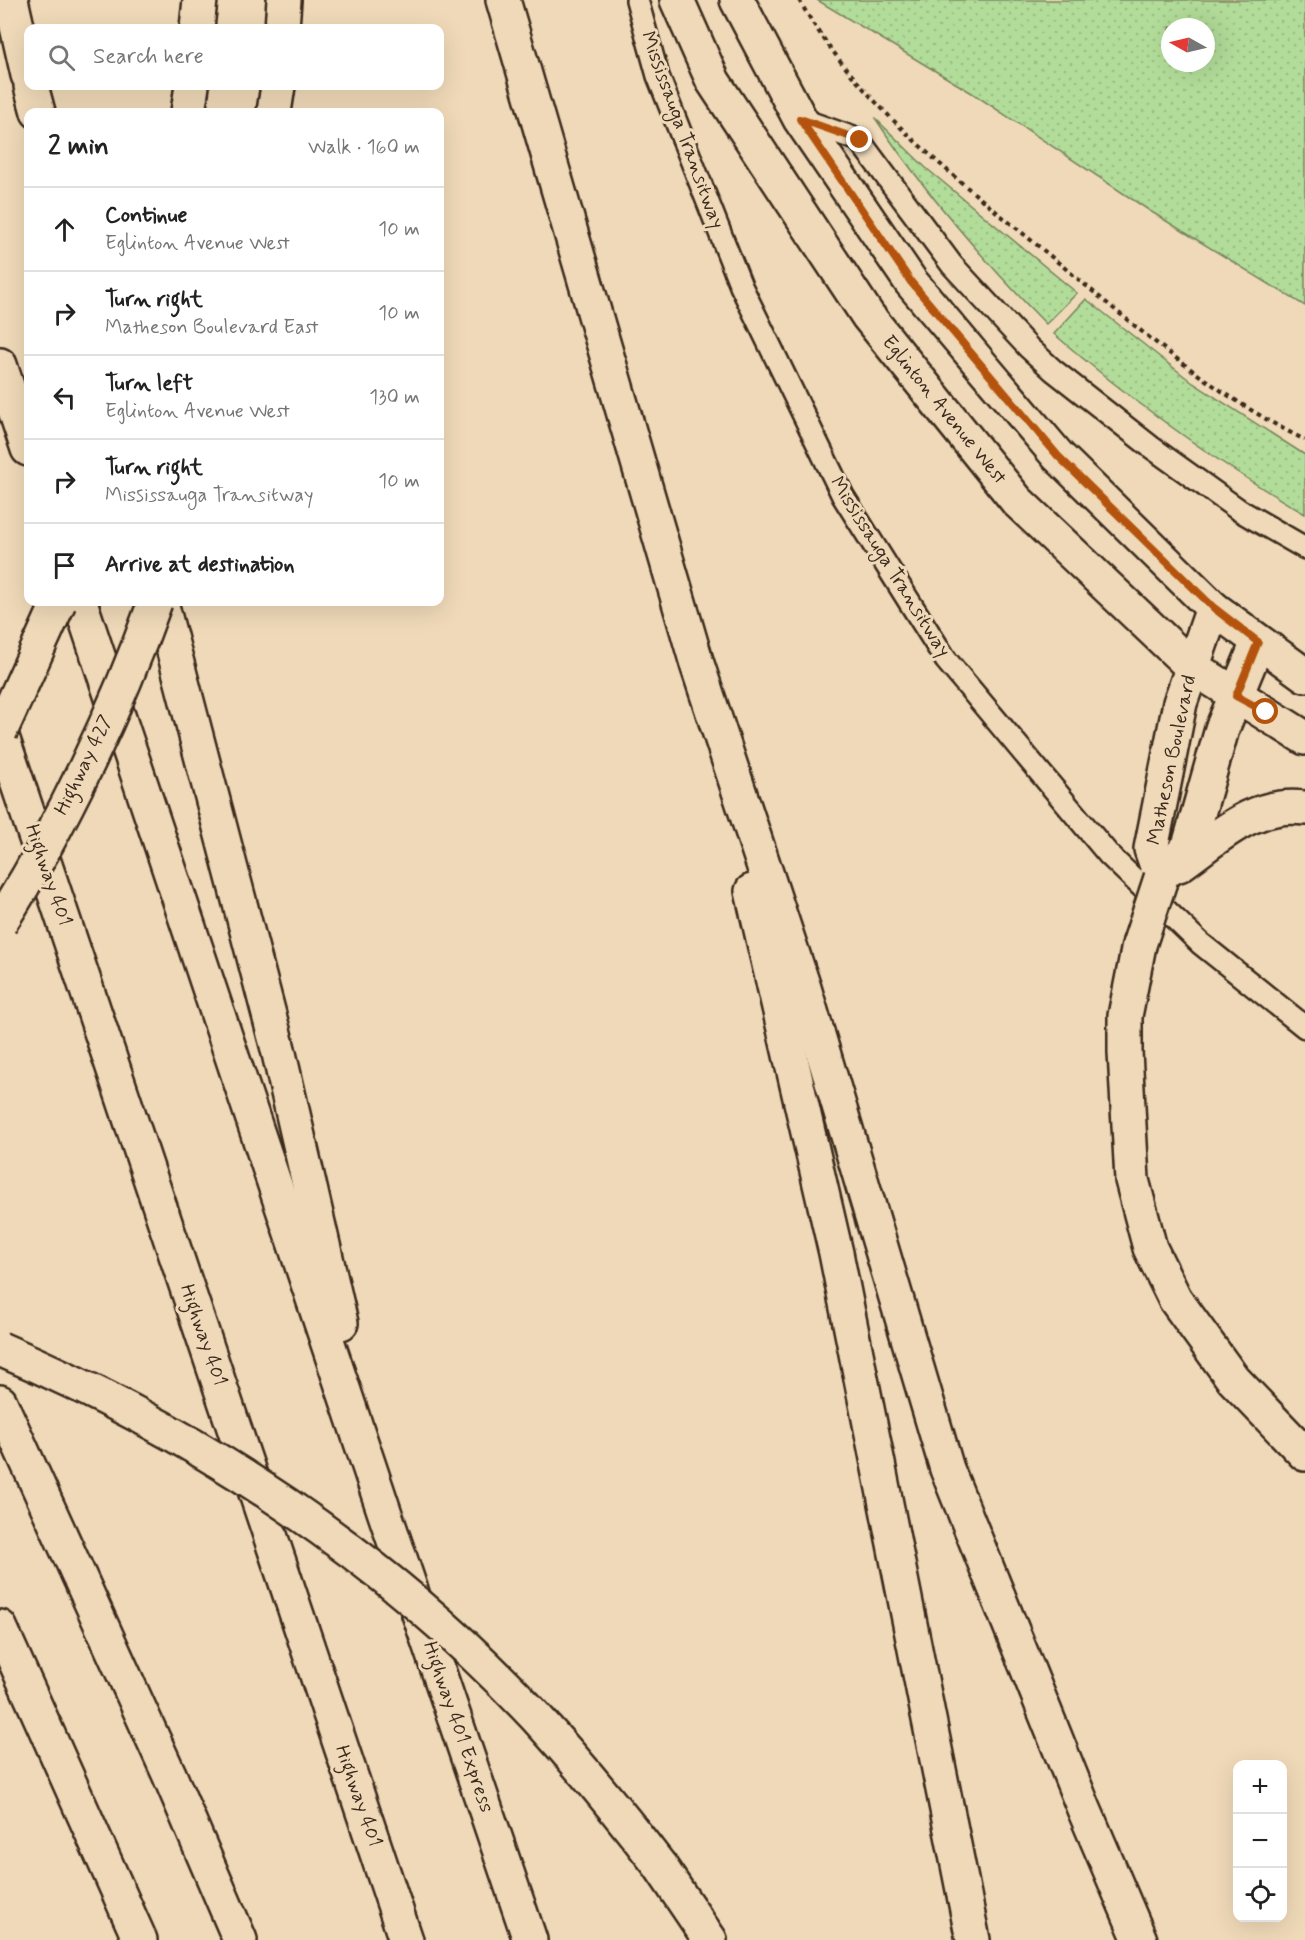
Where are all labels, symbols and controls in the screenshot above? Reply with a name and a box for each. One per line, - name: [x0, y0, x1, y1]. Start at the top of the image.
- north arrow: [1161, 18, 1215, 72]
- search box: [24, 24, 444, 90]
- street label: Mississauga Transitway: [633, 27, 730, 233]
- icon: search: [45, 41, 78, 74]
- text: Search here: [93, 43, 204, 71]
- route end: [846, 126, 872, 152]
- text: 2 min: [48, 130, 109, 164]
- text: Walk · 160 m: [308, 134, 420, 161]
- text: Continue: [105, 202, 187, 230]
- icon: ahead: [48, 213, 81, 246]
- text: 10 m: [378, 216, 420, 243]
- text: Eglinton Avenue West: [105, 230, 290, 257]
- text: Turn right: [105, 286, 203, 314]
- icon: right: [48, 297, 81, 330]
- text: 10 m: [378, 300, 420, 327]
- text: Matheson Boulevard East: [105, 314, 319, 341]
- street label: Eglinton Avenue West: [875, 330, 1013, 490]
- text: Turn left: [105, 370, 193, 398]
- icon: left: [48, 381, 81, 414]
- text: 130 m: [369, 384, 420, 411]
- text: Eglinton Avenue West: [105, 398, 290, 425]
- text: Turn right: [105, 454, 203, 482]
- icon: right: [48, 465, 81, 498]
- text: 10 m: [378, 468, 420, 495]
- street label: Mississauga Transitway: [822, 471, 957, 663]
- text: Mississauga Transitway: [105, 482, 313, 509]
- icon: arrive: [48, 549, 81, 582]
- text: Arrive at destination: [105, 551, 295, 579]
- street label: Matheson Boulevard: [1141, 673, 1203, 847]
- route start: [1252, 698, 1278, 724]
- street label: Highway 427: [48, 710, 122, 821]
- street label: Highway 401: [16, 820, 78, 930]
- street label: Highway 401: [171, 1280, 233, 1390]
- street label: Highway 401 Express: [414, 1638, 500, 1817]
- street label: Highway 401: [326, 1741, 388, 1851]
- map controls: [1233, 1760, 1287, 1922]
- button: +: [1233, 1760, 1287, 1814]
- button: −: [1233, 1814, 1287, 1868]
- button: locate: [1233, 1868, 1287, 1922]

